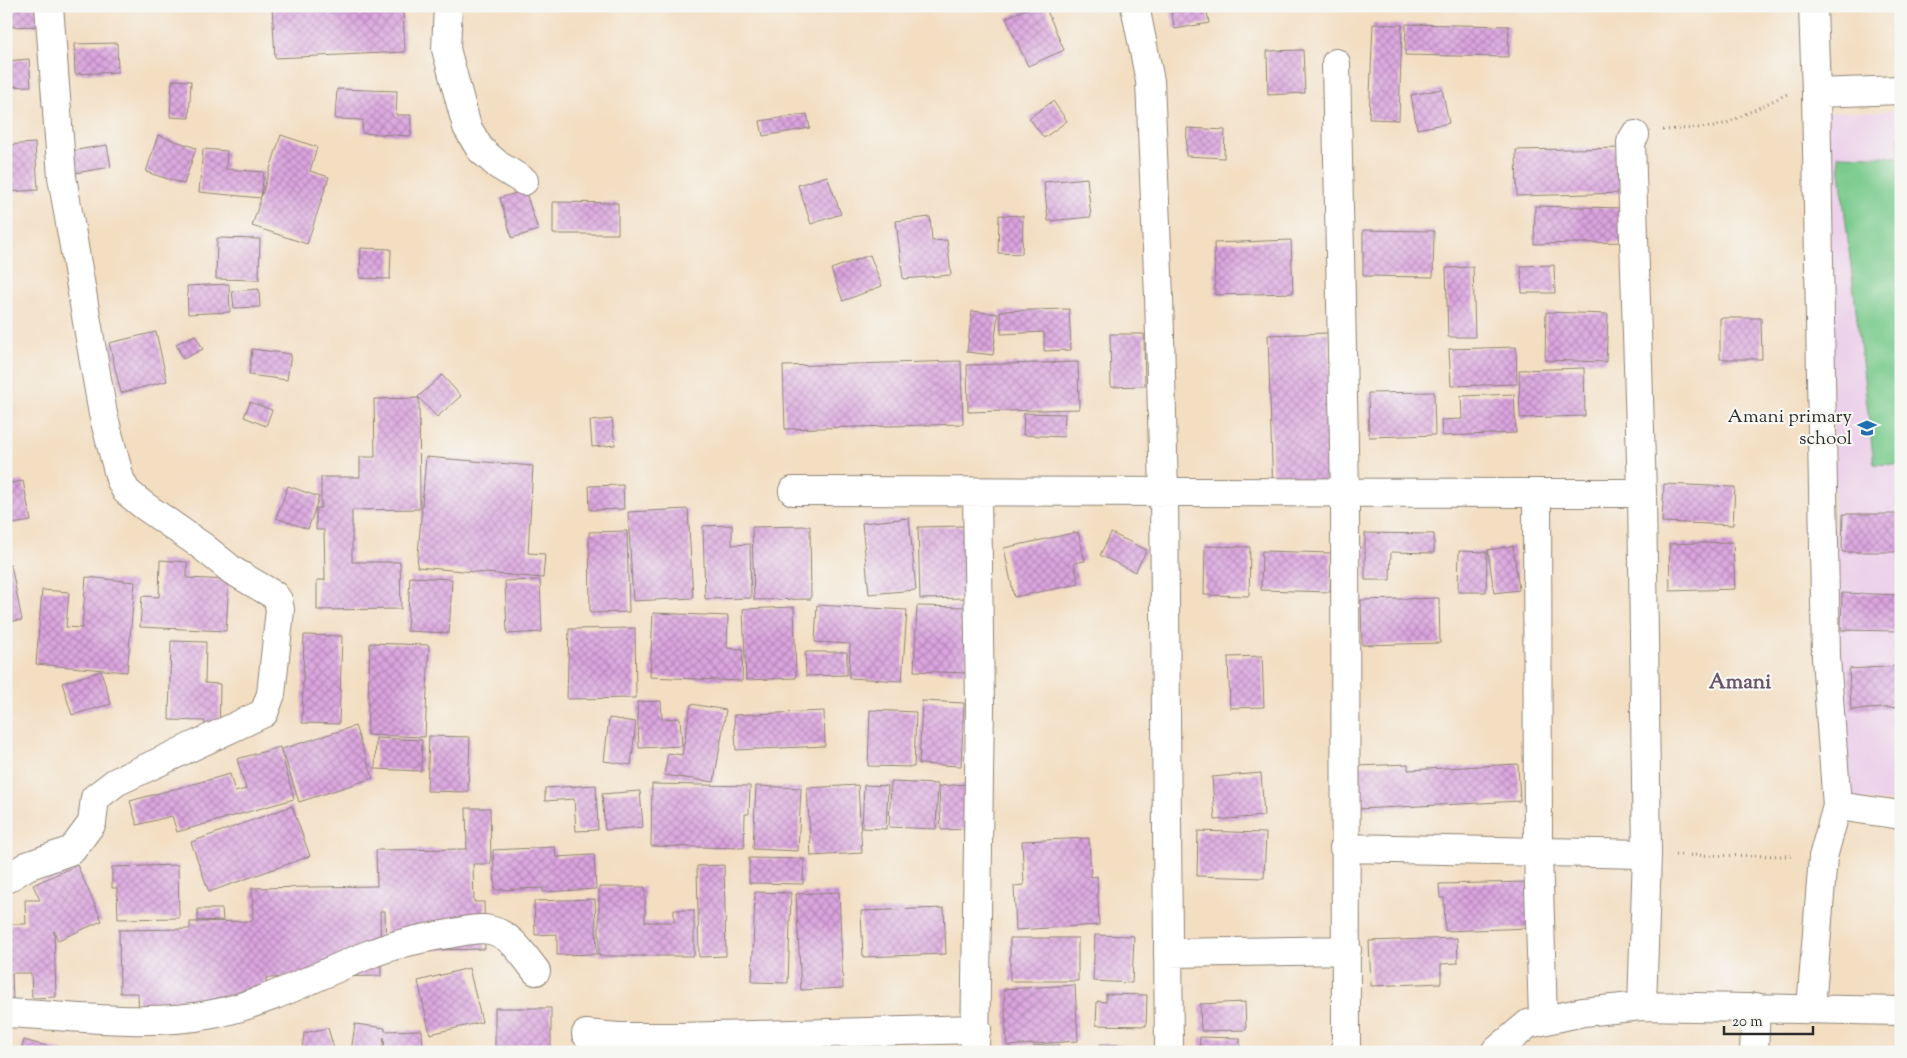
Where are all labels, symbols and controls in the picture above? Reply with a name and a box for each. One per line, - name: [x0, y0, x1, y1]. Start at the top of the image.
- place label: Amani primary school: [1728, 404, 1853, 453]
- school or university icon: Amani primary school: [1856, 417, 1878, 439]
- district label: Amani: [1709, 668, 1771, 698]
- scale bar: [1724, 1003, 1813, 1035]
- text: 20 m: [1732, 1012, 1763, 1033]

